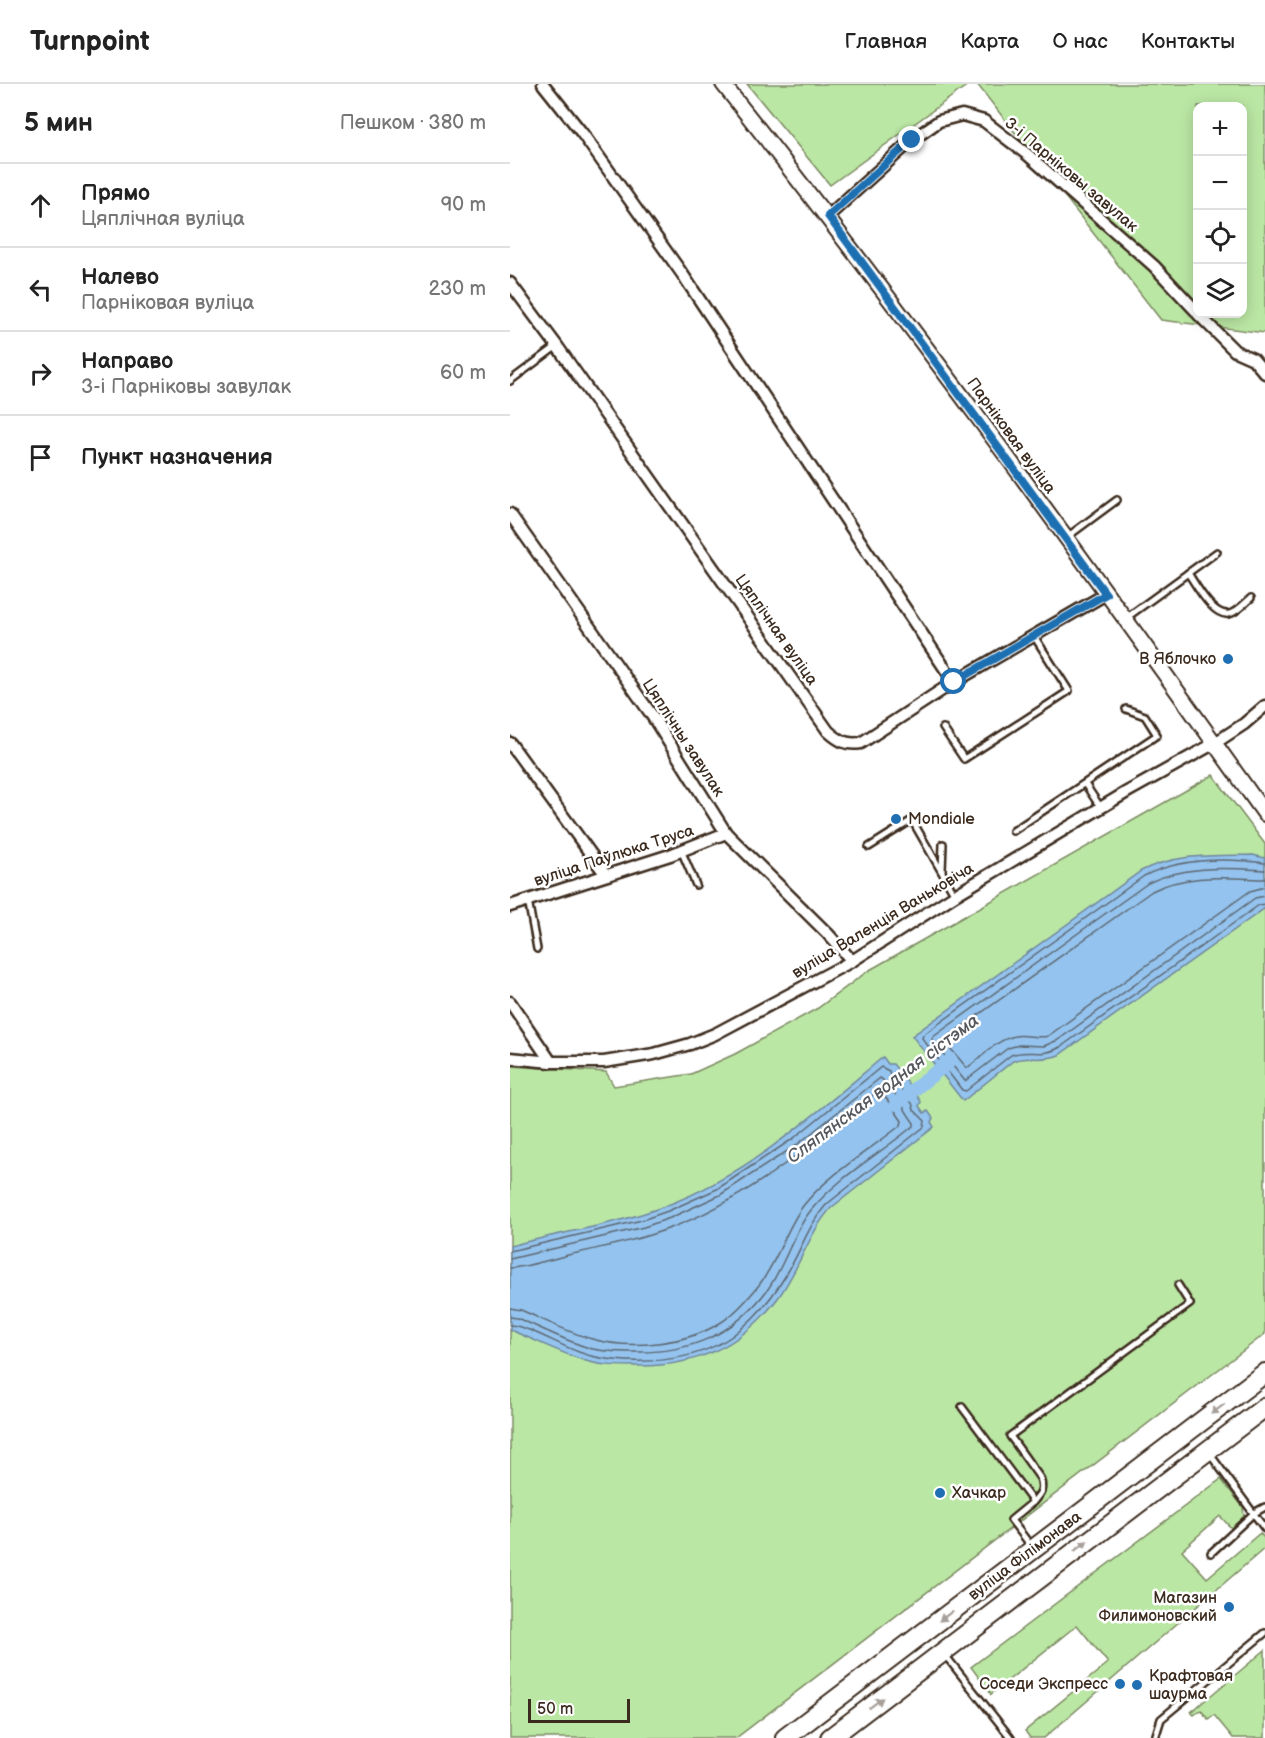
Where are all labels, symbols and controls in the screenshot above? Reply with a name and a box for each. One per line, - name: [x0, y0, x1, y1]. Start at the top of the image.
- text: Turnpoint: [30, 25, 150, 58]
- text: Главная: [844, 29, 927, 54]
- text: Карта: [960, 29, 1019, 54]
- text: О нас: [1052, 29, 1108, 54]
- text: Контакты: [1141, 29, 1235, 54]
- map controls: [1193, 102, 1247, 318]
- button: +: [1193, 102, 1247, 156]
- text: 5 мин: [24, 108, 93, 139]
- text: Пешком · 380 m: [340, 111, 486, 135]
- street label: 3-і Парніковы завулак: [1000, 114, 1142, 237]
- route end: [898, 126, 924, 152]
- button: −: [1193, 156, 1247, 210]
- text: Прямо: [81, 180, 150, 207]
- icon: ahead: [24, 189, 57, 222]
- text: 90 m: [441, 193, 486, 217]
- text: Цяплічная вуліца: [81, 207, 245, 231]
- button: locate: [1193, 210, 1247, 264]
- text: Налево: [81, 264, 159, 291]
- button: layers: [1193, 264, 1247, 318]
- icon: left: [24, 273, 57, 306]
- text: 230 m: [429, 277, 486, 301]
- text: Парніковая вуліца: [81, 291, 254, 315]
- text: Направо: [81, 348, 173, 375]
- icon: right: [24, 357, 57, 390]
- text: 60 m: [440, 361, 486, 385]
- street label: Парніковая вуліца: [963, 374, 1060, 498]
- text: 3-і Парніковы завулак: [81, 375, 291, 399]
- icon: arrive: [24, 441, 57, 474]
- text: Пункт назначения: [81, 444, 273, 471]
- street label: Цяплічная вуліца: [731, 571, 822, 690]
- place label: В Яблочко: [1139, 650, 1216, 669]
- marker: В Яблочко: [1221, 652, 1235, 666]
- route start: [940, 668, 966, 694]
- street label: Цяплічны завулак: [638, 676, 728, 801]
- place label: Mondiale: [908, 810, 975, 829]
- marker: Mondiale: [889, 812, 903, 826]
- street label: вуліца Паўлюка Труса: [532, 821, 697, 891]
- street label: вуліца Валенція Ваньковіча: [789, 859, 978, 983]
- water label: Сляпянская водная сістэма: [783, 1010, 983, 1168]
- one-way arrow: [1211, 1402, 1226, 1414]
- place label: Хачкар: [952, 1484, 1006, 1503]
- marker: Хачкар: [933, 1486, 947, 1500]
- street label: вуліца Філімонава: [965, 1507, 1086, 1605]
- one-way arrow: [1073, 1539, 1089, 1552]
- place label: Магазин Филимоновский: [1099, 1589, 1217, 1626]
- marker: Магазин Филимоновский: [1222, 1600, 1236, 1614]
- one-way arrow: [938, 1609, 954, 1622]
- place label: Крафтовая шаурма: [1149, 1667, 1233, 1704]
- place label: Соседи Экспресс: [979, 1675, 1108, 1694]
- marker: Соседи Экспресс: [1113, 1677, 1127, 1691]
- marker: Крафтовая шаурма: [1130, 1678, 1144, 1692]
- scale bar: [528, 1696, 630, 1724]
- one-way arrow: [869, 1697, 884, 1709]
- text: 50 m: [537, 1700, 573, 1719]

